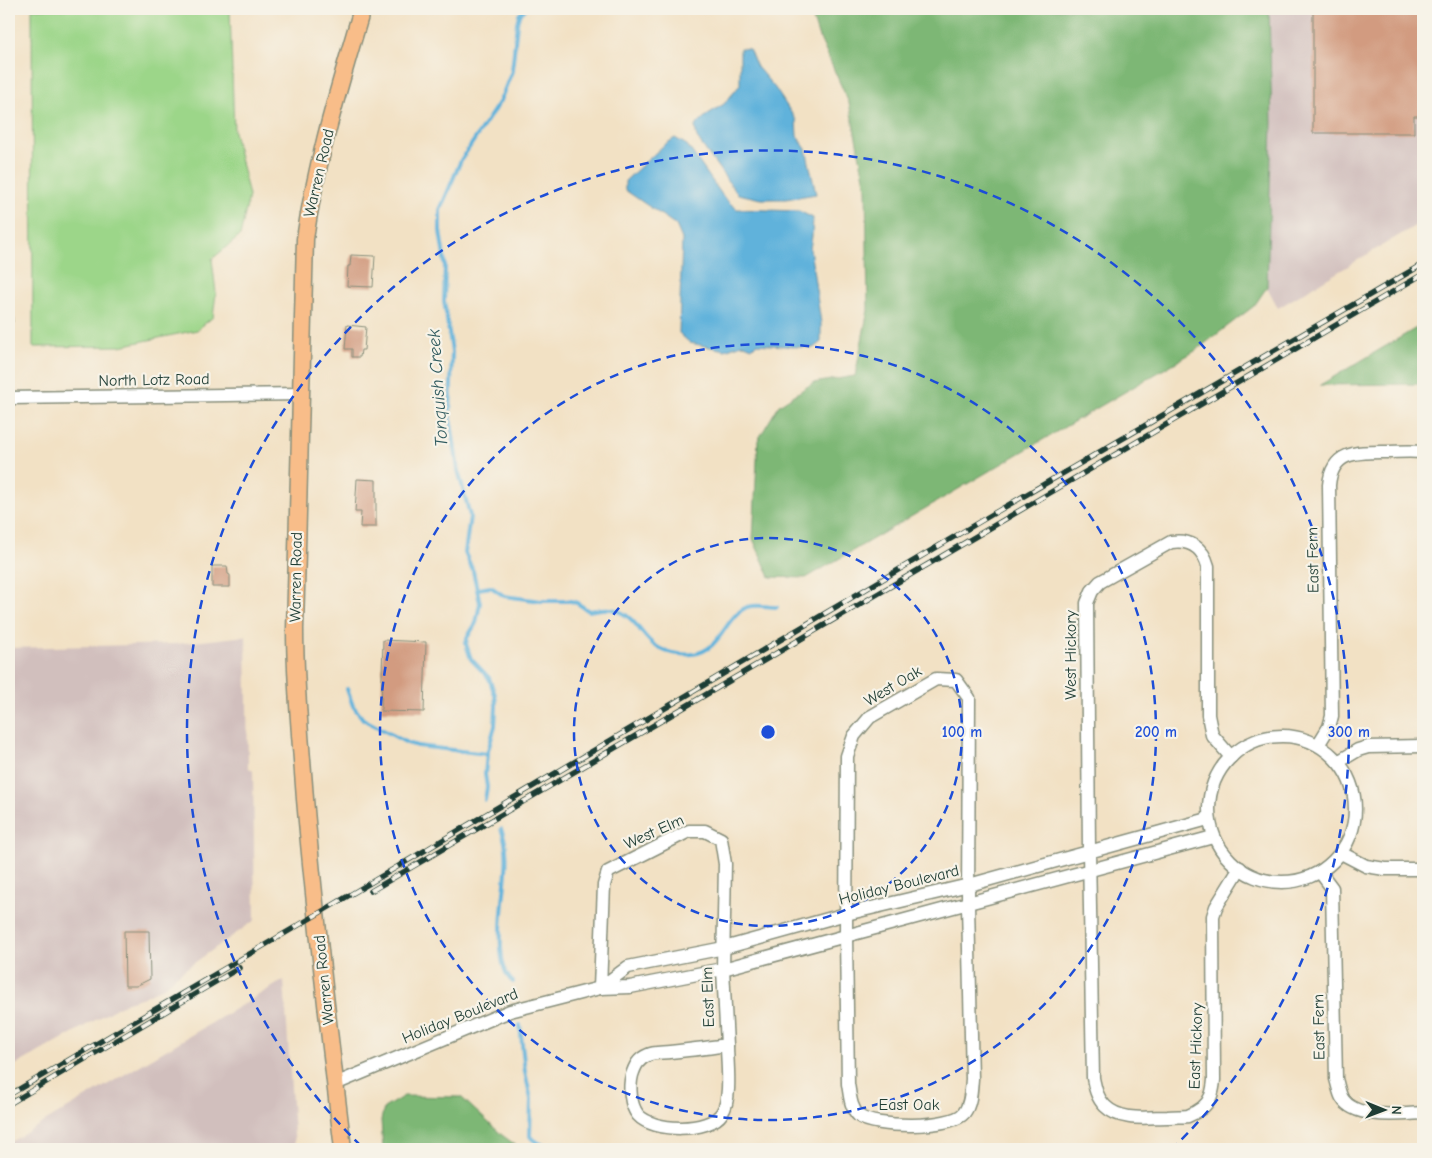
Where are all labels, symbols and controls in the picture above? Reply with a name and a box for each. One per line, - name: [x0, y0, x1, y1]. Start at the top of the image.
- street label: Warren Road: [300, 127, 338, 219]
- water label: Tonquish Creek: [423, 328, 453, 448]
- street label: North Lotz Road: [98, 370, 210, 390]
- street label: East Fern: [1303, 527, 1323, 593]
- street label: Warren Road: [286, 532, 306, 622]
- street label: West Hickory: [1062, 609, 1080, 700]
- street label: West Oak: [861, 662, 925, 710]
- centre of rings: [759, 723, 777, 741]
- text: 100 m: [942, 723, 982, 741]
- text: 200 m: [1135, 723, 1177, 741]
- text: 300 m: [1328, 723, 1370, 741]
- street label: West Elm: [621, 811, 687, 853]
- street label: Holiday Boulevard: [837, 861, 961, 909]
- street label: Warren Road: [310, 934, 338, 1026]
- street label: East Elm: [698, 966, 718, 1028]
- street label: Holiday Boulevard: [399, 985, 521, 1047]
- street label: East Fern: [1309, 994, 1329, 1060]
- street label: East Hickory: [1185, 1001, 1207, 1090]
- north arrow: [1360, 1086, 1410, 1136]
- street label: East Oak: [879, 1096, 940, 1114]
- text: N: [1388, 1106, 1405, 1115]

